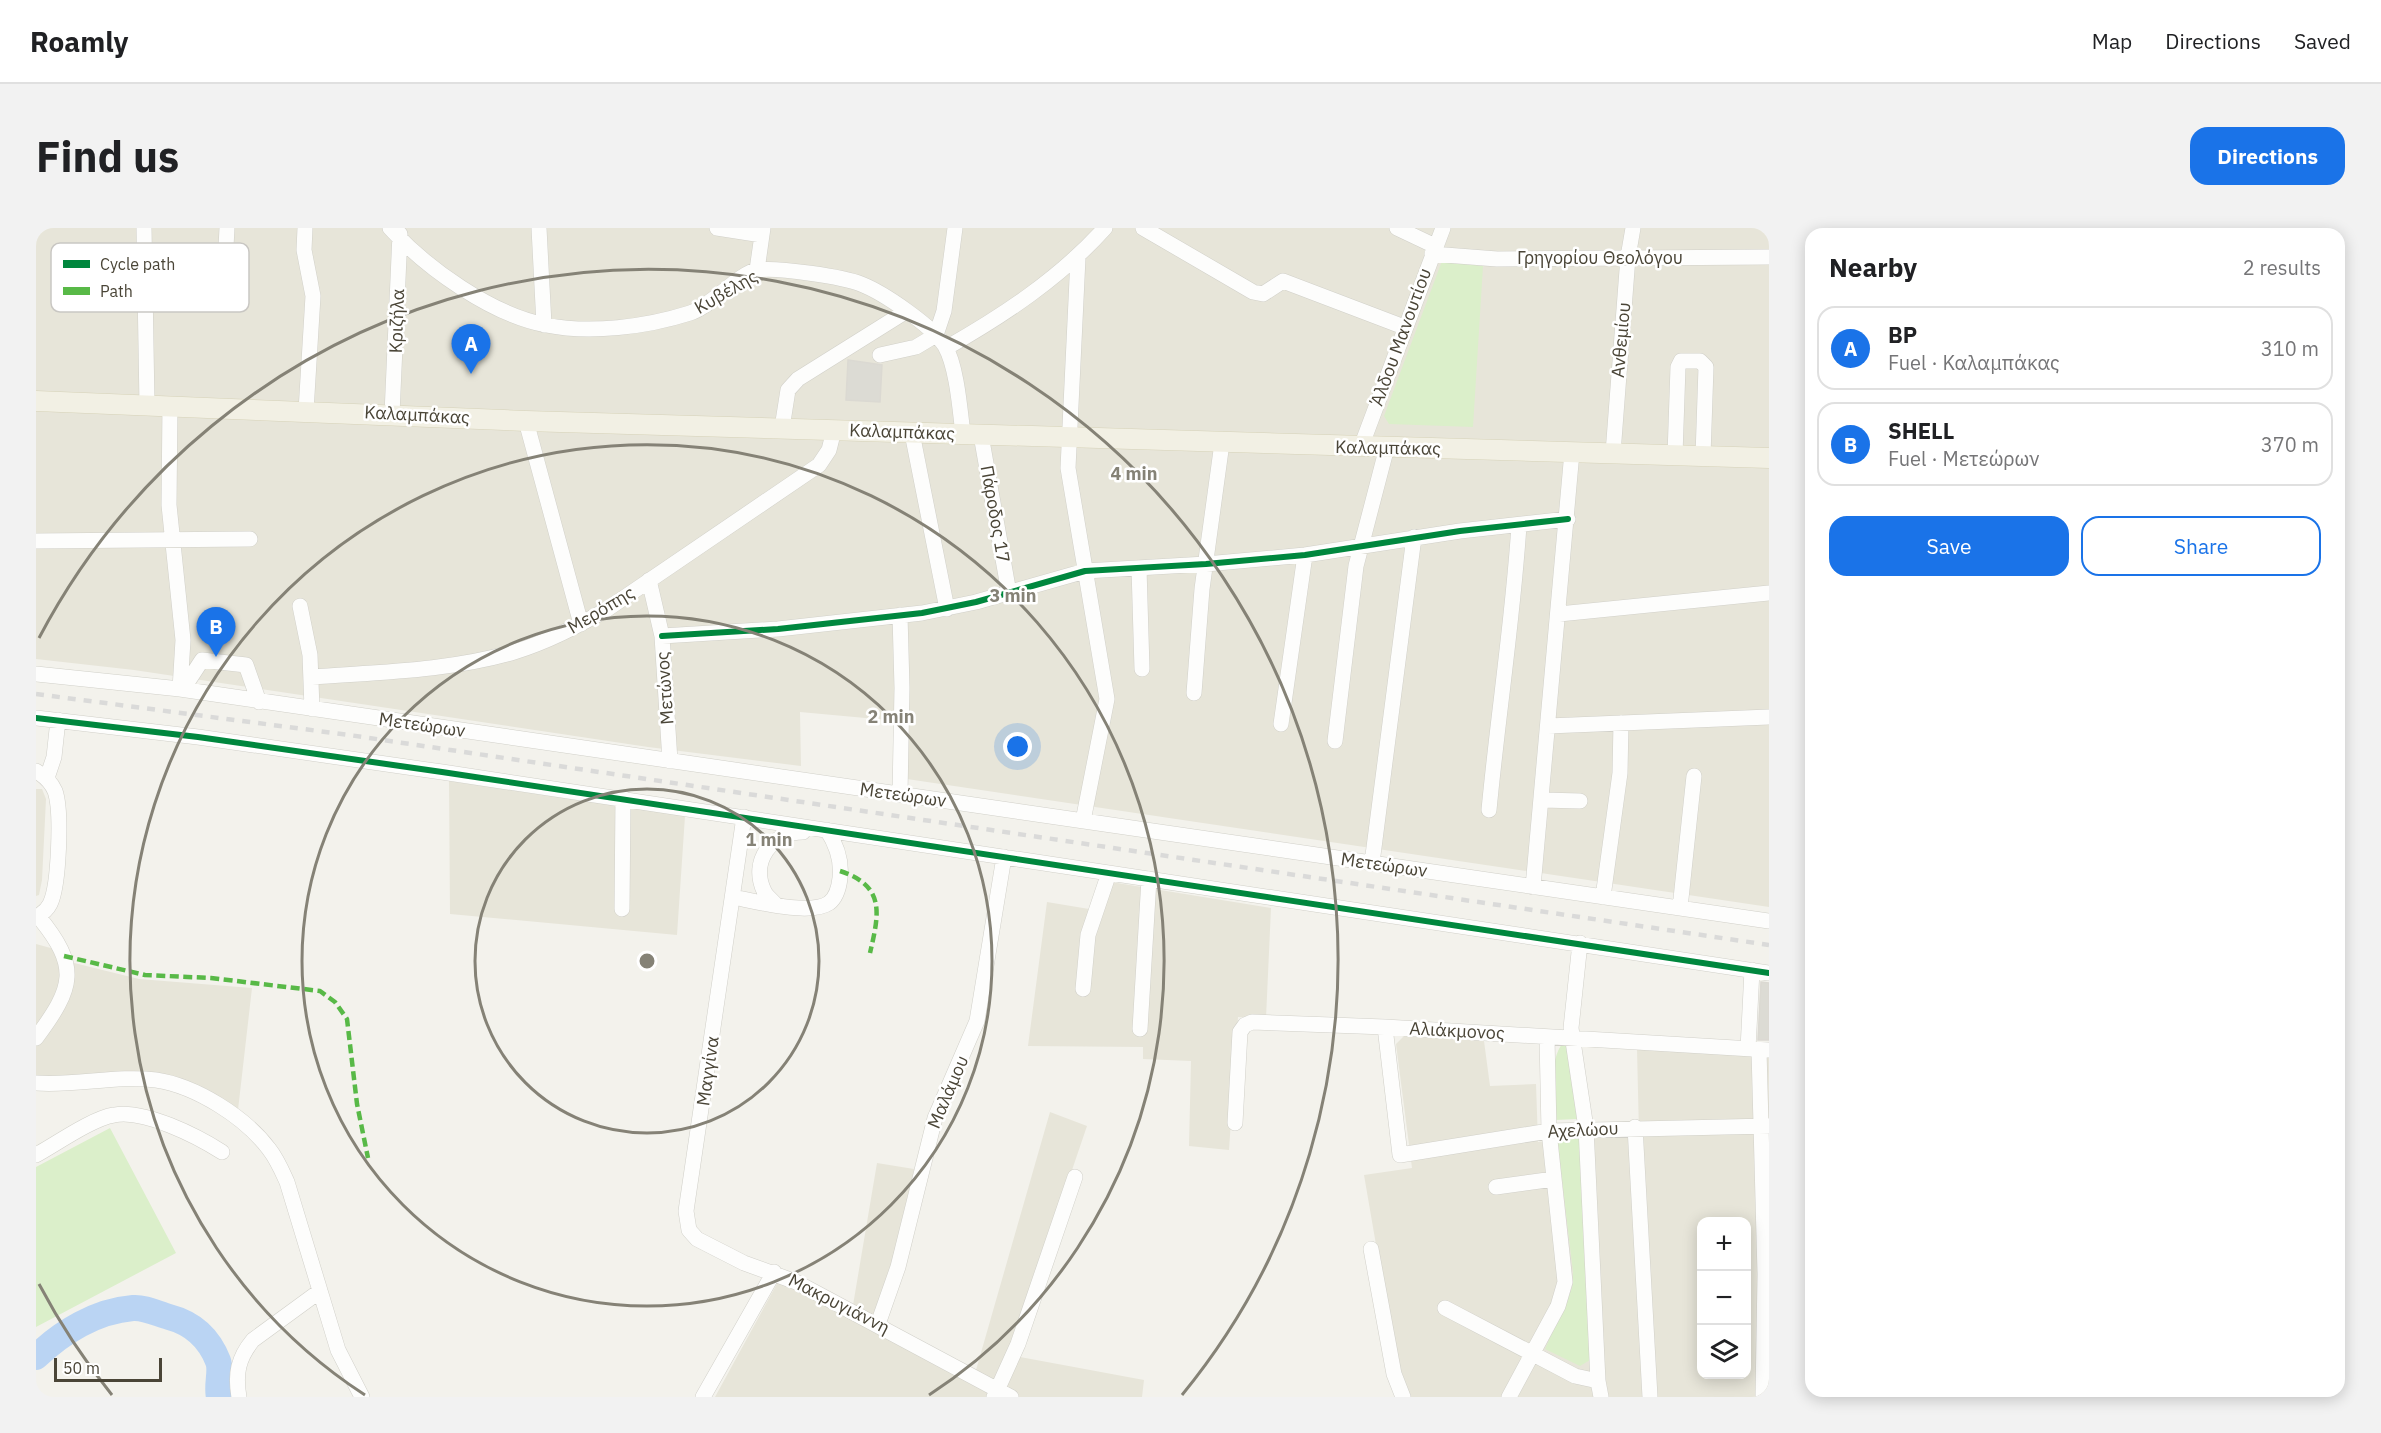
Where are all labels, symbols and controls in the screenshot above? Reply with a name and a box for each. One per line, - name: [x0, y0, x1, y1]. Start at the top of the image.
- text: Roamly: [30, 23, 128, 60]
- text: Map: [2092, 27, 2132, 55]
- text: Directions: [2165, 27, 2261, 55]
- text: Saved: [2294, 27, 2351, 55]
- button: Directions: [2190, 127, 2345, 185]
- text: Find us: [36, 129, 179, 184]
- legend: [51, 243, 249, 312]
- street label: Γρηγορίου Θεολόγου: [1517, 246, 1683, 269]
- text: Nearby: [1829, 250, 1917, 284]
- text: Cycle path: [100, 254, 175, 274]
- text: 2 results: [2243, 254, 2321, 281]
- street label: Κυβέλης: [690, 264, 762, 319]
- street label: Άλδου Μανουτίου: [1365, 265, 1436, 409]
- text: Path: [100, 281, 133, 301]
- street label: Κριζήλα: [384, 288, 409, 354]
- street label: Ανθεμίου: [1606, 301, 1635, 379]
- text: BP: [1888, 320, 1917, 349]
- pin: A: [452, 324, 490, 374]
- text: A: [1844, 335, 1857, 362]
- text: 310 m: [2261, 335, 2319, 362]
- text: Fuel · Καλαμπάκας: [1888, 349, 2060, 376]
- street label: Καλαμπάκας: [364, 400, 471, 429]
- text: SHELL: [1888, 416, 1954, 445]
- street label: Καλαμπάκας: [849, 418, 955, 445]
- text: B: [1844, 431, 1857, 458]
- text: 370 m: [2261, 431, 2319, 458]
- street label: Καλαμπάκας: [1335, 435, 1441, 460]
- text: Fuel · Μετεώρων: [1888, 445, 2039, 472]
- text: 4 min: [1110, 462, 1158, 485]
- street label: Πάροδος 17: [976, 463, 1015, 565]
- button: Save: [1829, 516, 2069, 576]
- button: Share: [2081, 516, 2321, 576]
- street label: Μερόπης: [563, 580, 639, 639]
- text: 3 min: [989, 584, 1037, 607]
- pin: B: [196, 608, 236, 657]
- street label: Μετώνος: [650, 650, 679, 725]
- text: 2 min: [867, 705, 915, 728]
- street label: Μετεώρων: [377, 707, 467, 742]
- your location: [1003, 732, 1032, 761]
- street label: Μετεώρων: [858, 777, 948, 812]
- text: 1 min: [745, 828, 793, 851]
- street label: Μετεώρων: [1339, 847, 1429, 882]
- centre of rings: [637, 951, 657, 971]
- street label: Αλιάκμονος: [1409, 1017, 1506, 1044]
- street label: Μαγγίνα: [691, 1035, 724, 1107]
- street label: Μαλάμου: [922, 1052, 973, 1132]
- street label: Αχελώου: [1547, 1116, 1619, 1143]
- map controls: [1697, 1217, 1751, 1379]
- button: +: [1697, 1217, 1751, 1271]
- street label: Μακρυγιάννη: [785, 1268, 894, 1339]
- button: −: [1697, 1271, 1751, 1325]
- button: layers: [1697, 1325, 1751, 1379]
- scale bar: [54, 1355, 162, 1382]
- text: 50 m: [63, 1358, 100, 1378]

